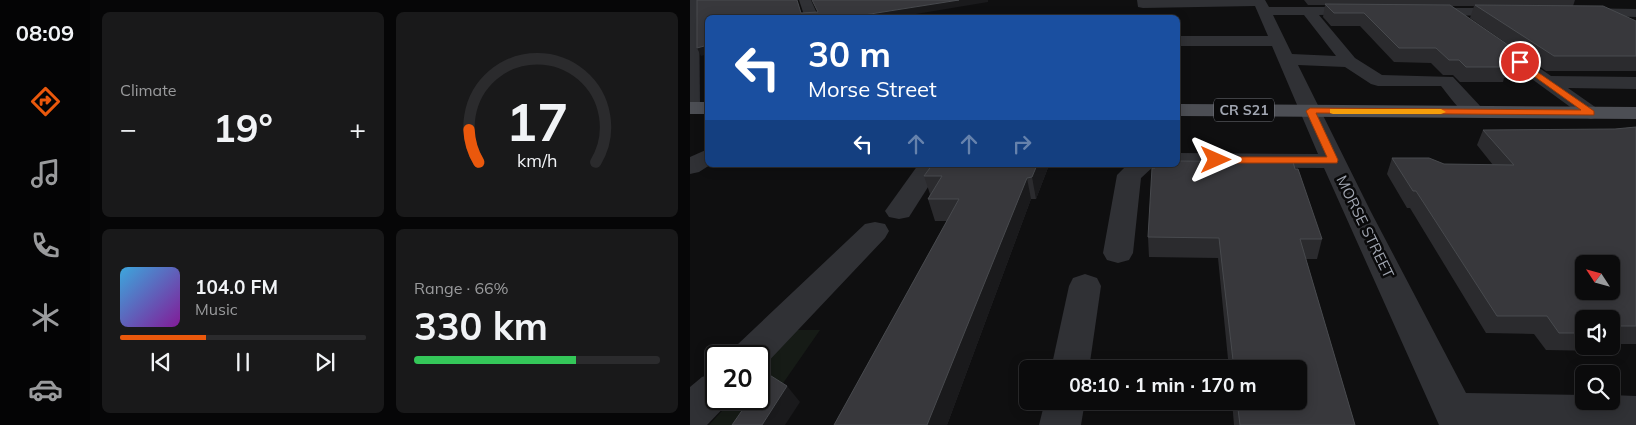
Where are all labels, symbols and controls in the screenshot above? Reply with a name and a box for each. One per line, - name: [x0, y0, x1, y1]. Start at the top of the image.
- text: 08:09: [16, 19, 74, 47]
- text: 30 m: [808, 32, 891, 76]
- icon: left: [725, 35, 790, 100]
- pin: [1499, 41, 1541, 83]
- icon: arrive: [1506, 48, 1534, 76]
- text: Morse Street: [808, 75, 937, 103]
- text: Climate: [120, 80, 176, 100]
- icon: directions: [28, 84, 63, 119]
- text: 17: [506, 89, 568, 154]
- road number: CR S21: [1214, 98, 1274, 122]
- text: 19°: [213, 104, 273, 152]
- text: −: [120, 111, 137, 146]
- text: +: [349, 111, 366, 146]
- icon: left: [849, 130, 877, 158]
- icon: ahead: [902, 130, 930, 158]
- icon: ahead: [955, 130, 983, 158]
- icon: right: [1008, 130, 1036, 158]
- position arrow: [1189, 133, 1241, 185]
- text: km/h: [517, 149, 557, 171]
- icon: music: [28, 156, 63, 191]
- street label: MORSE STREET: [1332, 172, 1399, 281]
- icon: phone: [28, 228, 63, 263]
- north arrow: [1575, 255, 1620, 300]
- map controls: [1575, 255, 1620, 410]
- text: 104.0 FM: [195, 275, 278, 299]
- text: Range · 66%: [414, 278, 509, 298]
- text: Music: [195, 299, 238, 319]
- icon: climate: [28, 300, 63, 335]
- text: 330 km: [414, 302, 548, 350]
- button: sound: [1575, 310, 1620, 355]
- speed limit sign: 20: [705, 345, 770, 410]
- icon: previous: [147, 348, 175, 376]
- icon: pause: [229, 348, 257, 376]
- icon: next: [311, 348, 339, 376]
- button: search: [1575, 365, 1620, 410]
- icon: car: [28, 372, 63, 407]
- text: 08:10 · 1 min · 170 m: [1069, 373, 1257, 397]

